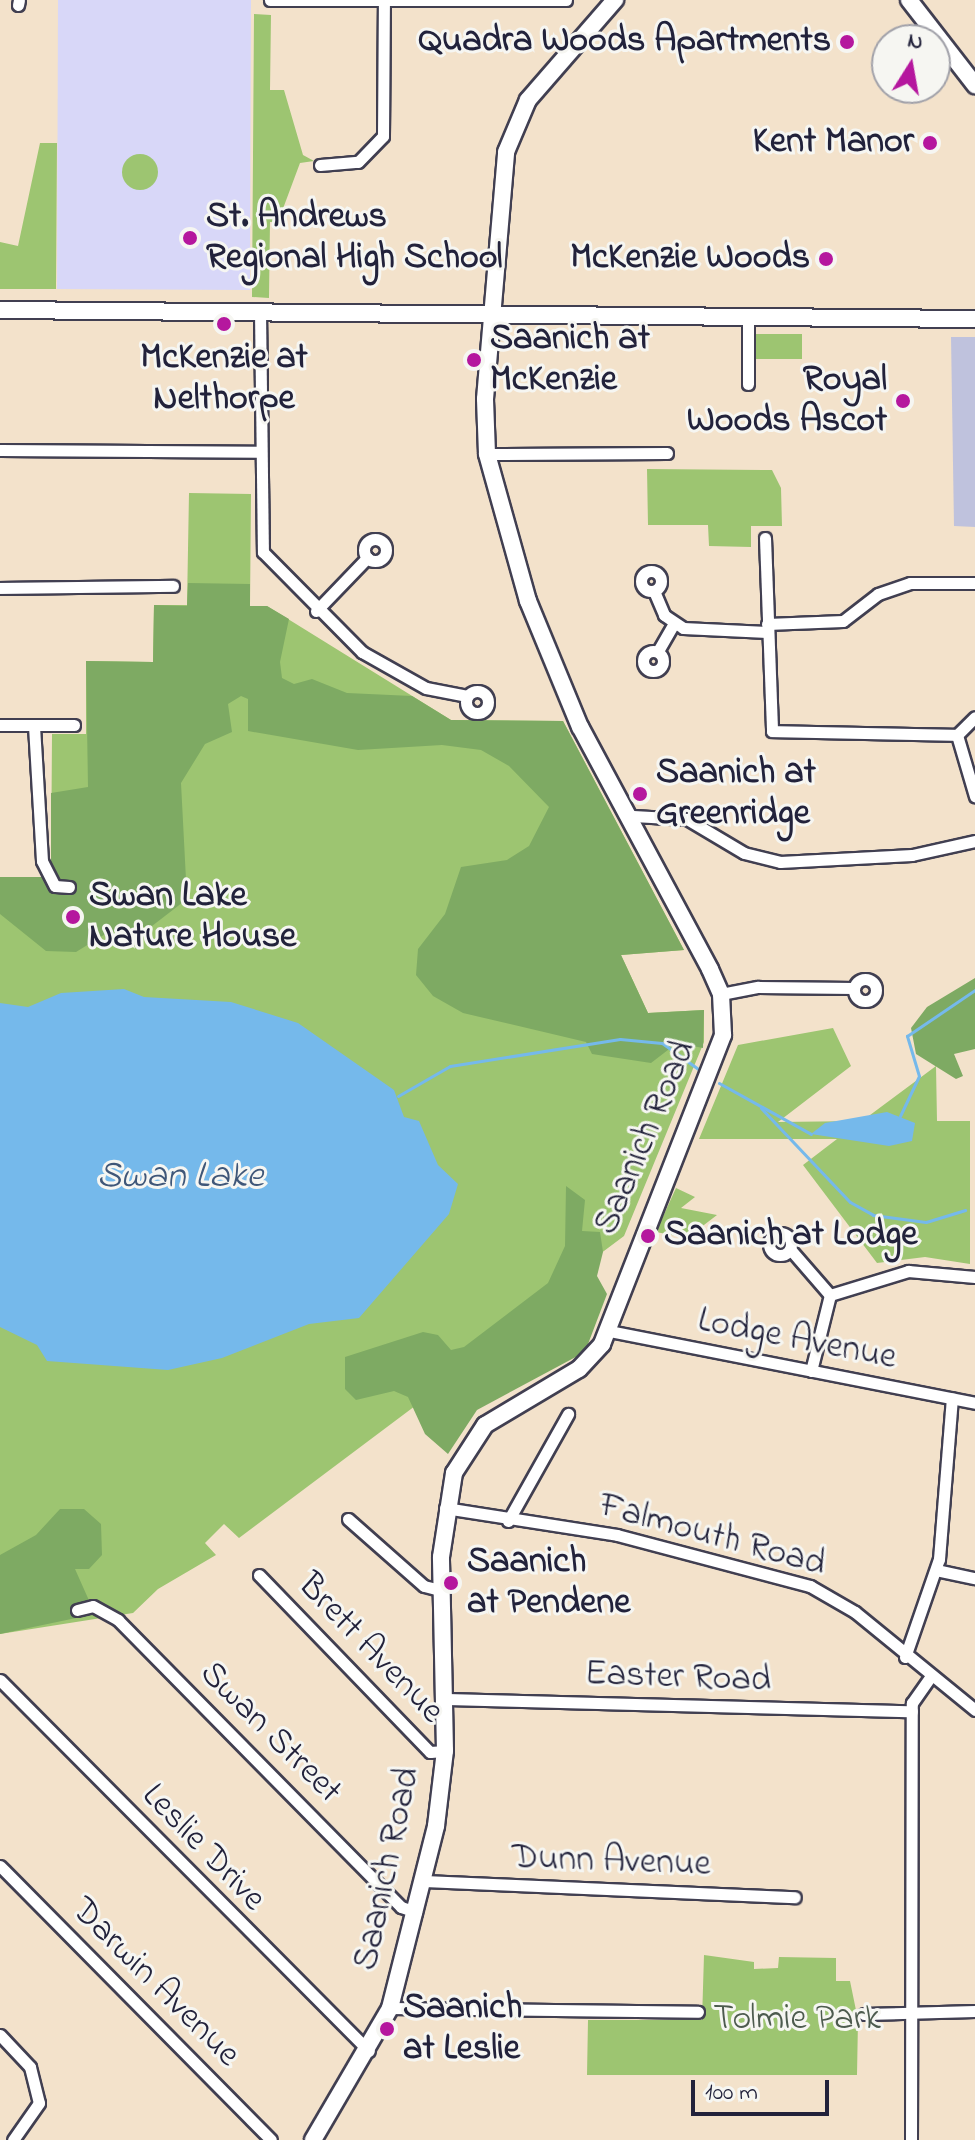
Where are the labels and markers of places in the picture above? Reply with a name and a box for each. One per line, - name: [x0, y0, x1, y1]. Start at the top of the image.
- place label: Quadra Woods Apartments: [419, 20, 831, 64]
- marker: Quadra Woods Apartments: [838, 33, 856, 51]
- place label: Kent Manor: [753, 121, 914, 165]
- marker: Kent Manor: [921, 134, 939, 152]
- place label: St. Andrews Regional High School: [206, 195, 503, 280]
- marker: St. Andrews Regional High School: [181, 229, 199, 247]
- place label: McKenzie Woods: [570, 237, 810, 281]
- marker: McKenzie Woods: [817, 250, 835, 268]
- marker: McKenzie at Nelthorpe: [215, 315, 233, 333]
- place label: Saanich at McKenzie: [490, 317, 650, 402]
- place label: McKenzie at Nelthorpe: [140, 336, 308, 421]
- marker: Saanich at McKenzie: [465, 351, 483, 369]
- place label: Royal Woods Ascot: [687, 358, 887, 443]
- marker: Royal Woods Ascot: [894, 392, 912, 410]
- place label: Saanich at Greenridge: [656, 751, 816, 836]
- marker: Saanich at Greenridge: [631, 785, 649, 803]
- place label: Swan Lake Nature House: [89, 874, 296, 959]
- marker: Swan Lake Nature House: [64, 908, 82, 926]
- place label: Saanich at Lodge: [664, 1214, 917, 1258]
- marker: Saanich at Lodge: [639, 1227, 657, 1245]
- place label: Saanich at Pendene: [467, 1540, 630, 1625]
- marker: Saanich at Pendene: [442, 1574, 460, 1592]
- place label: Saanich at Leslie: [403, 1986, 522, 2071]
- marker: Saanich at Leslie: [378, 2020, 396, 2038]

